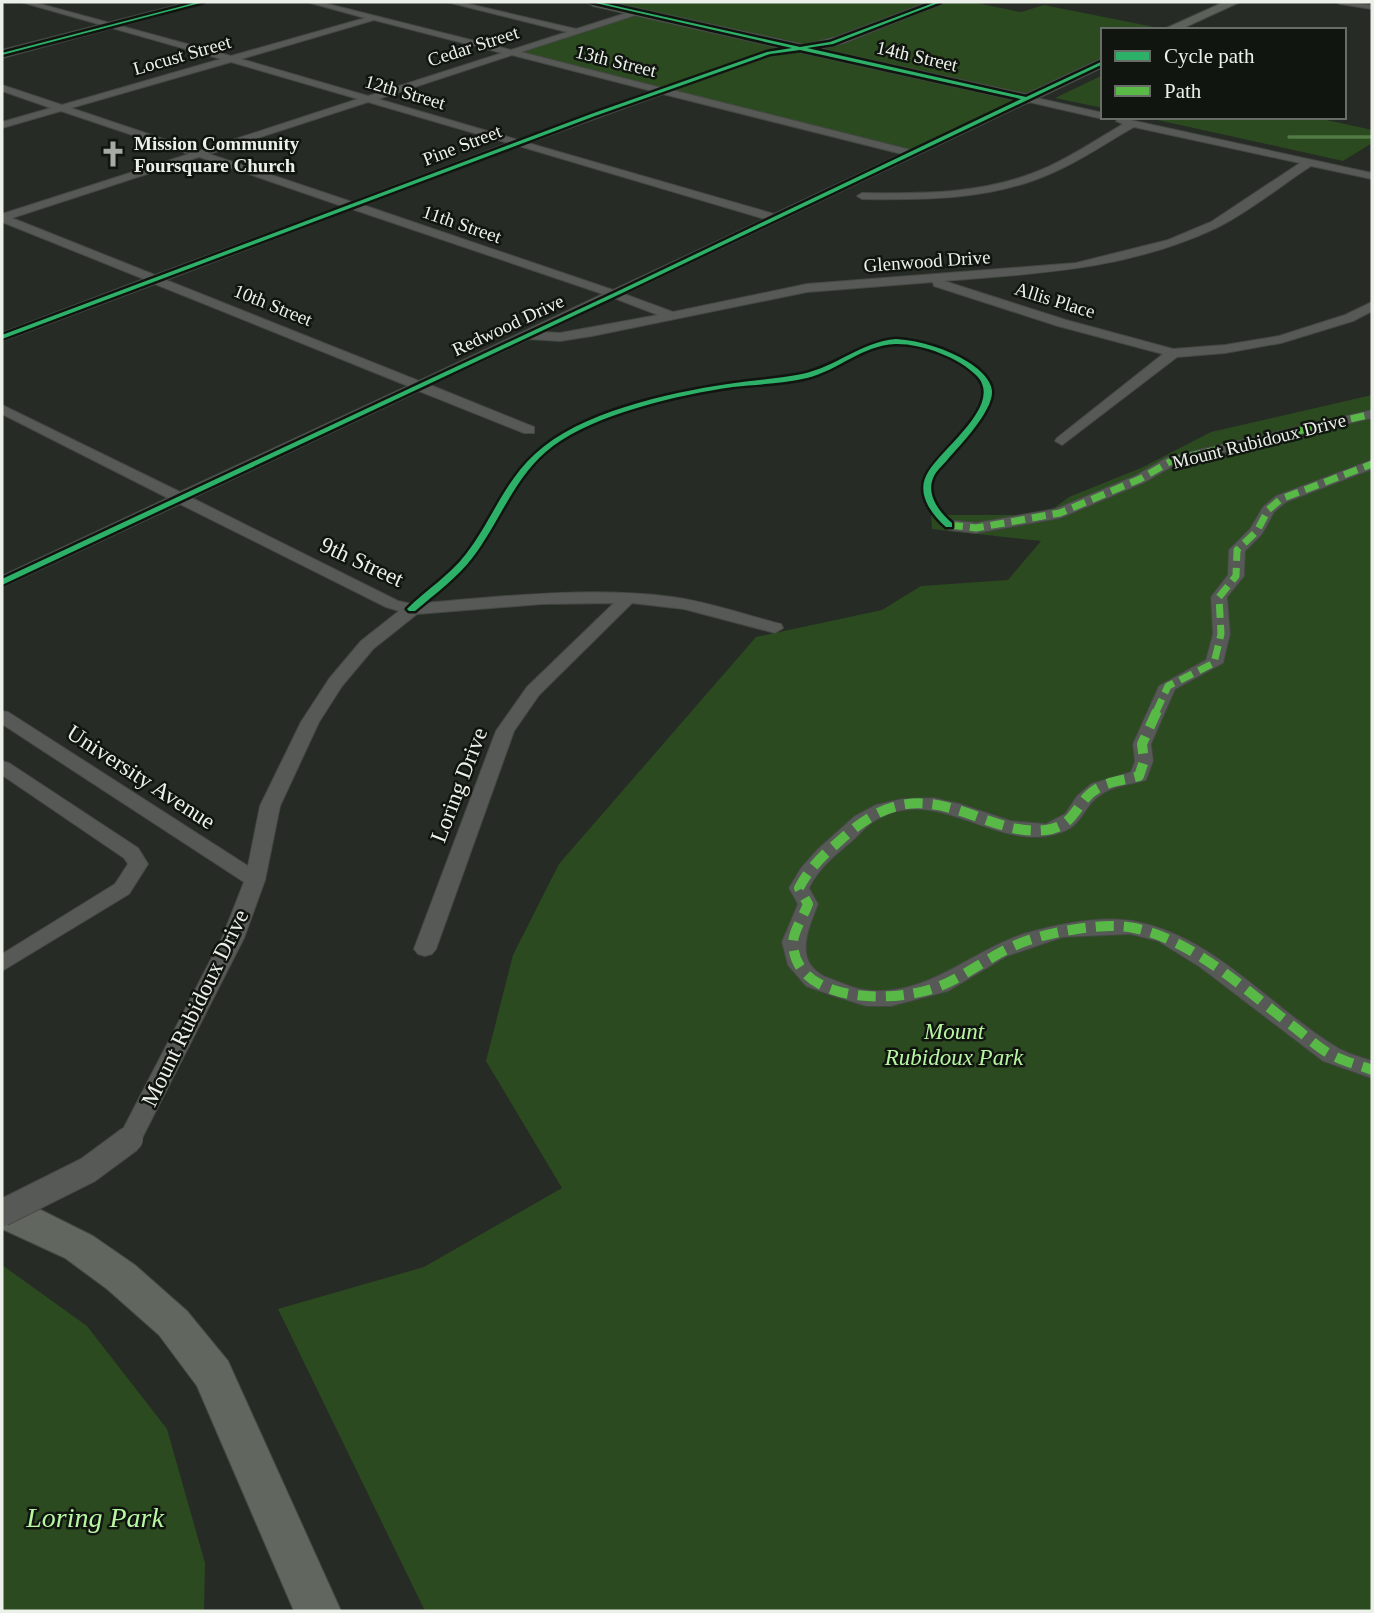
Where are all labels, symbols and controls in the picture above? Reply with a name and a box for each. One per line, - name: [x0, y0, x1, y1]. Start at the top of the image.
- street label: Cedar Street: [425, 21, 522, 71]
- legend: [1101, 28, 1346, 119]
- street label: Locust Street: [131, 31, 234, 79]
- street label: 14th Street: [874, 36, 960, 76]
- street label: 13th Street: [573, 41, 659, 81]
- text: Cycle path: [1164, 44, 1255, 68]
- street label: 12th Street: [362, 70, 448, 114]
- text: Path: [1164, 79, 1202, 103]
- street label: Pine Street: [420, 120, 505, 170]
- place label: Mission Community Foursquare Church: [134, 133, 300, 176]
- church icon: Mission Community Foursquare Church: [98, 139, 128, 169]
- street label: 11th Street: [420, 201, 505, 248]
- street label: Glenwood Drive: [863, 246, 991, 276]
- street label: Allis Place: [1012, 278, 1098, 322]
- street label: 10th Street: [231, 280, 316, 331]
- street label: Redwood Drive: [449, 290, 567, 360]
- street label: Mount Rubidoux Drive: [1170, 409, 1348, 473]
- street label: 9th Street: [316, 532, 408, 592]
- street label: University Avenue: [62, 720, 220, 834]
- street label: Loring Drive: [426, 724, 492, 846]
- street label: Mount Rubidoux Drive: [136, 905, 254, 1111]
- park label: Mount Rubidoux Park: [884, 1019, 1024, 1070]
- park label: Loring Park: [25, 1502, 164, 1533]

